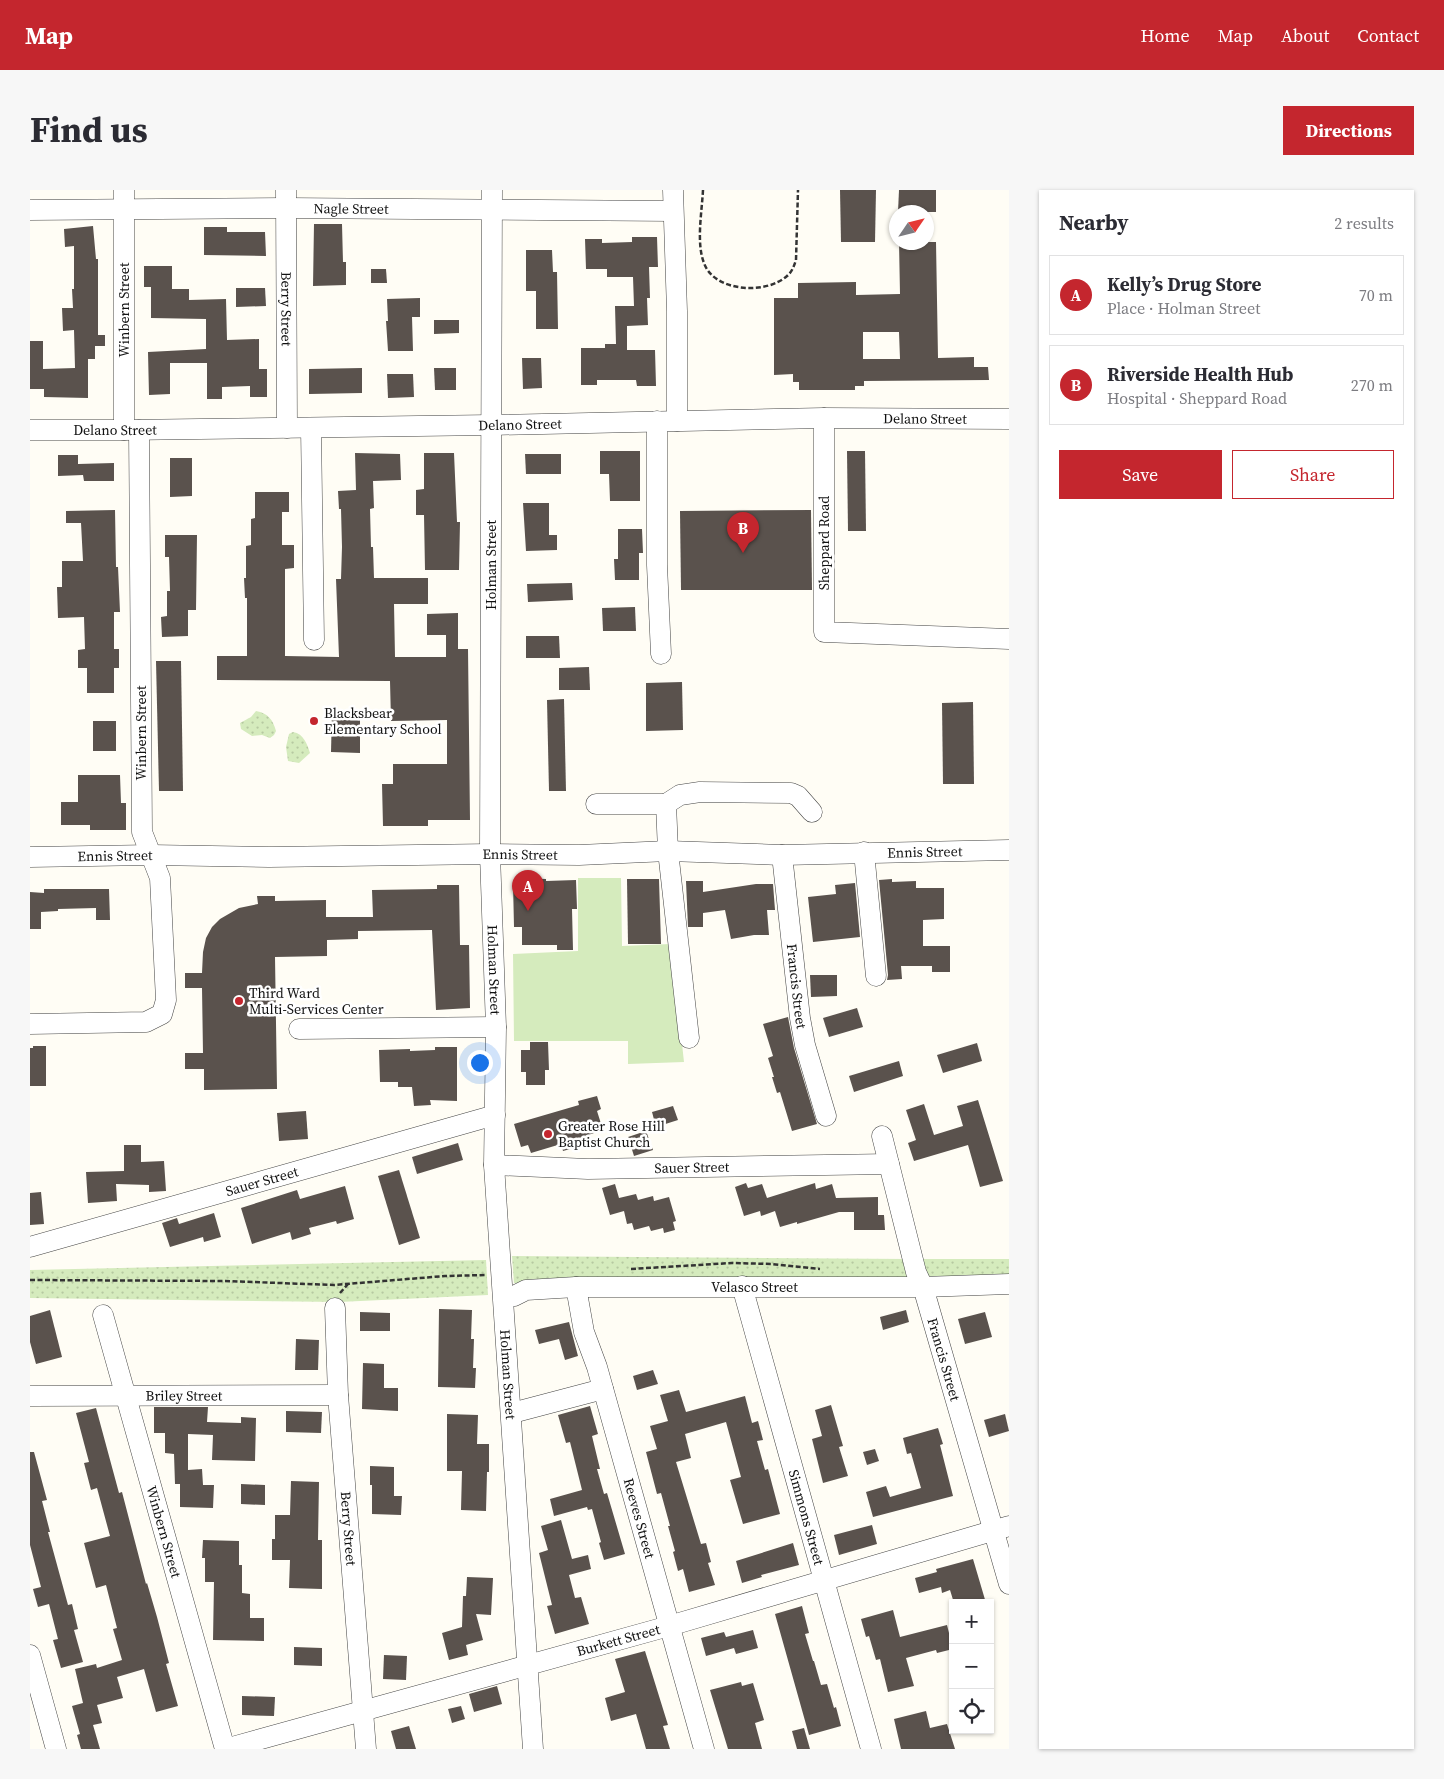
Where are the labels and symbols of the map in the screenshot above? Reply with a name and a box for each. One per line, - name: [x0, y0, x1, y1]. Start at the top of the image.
- street label: Nagle Street: [313, 198, 389, 219]
- north arrow: [889, 205, 934, 250]
- street label: Winbern Street: [114, 262, 134, 357]
- street label: Berry Street: [276, 272, 297, 347]
- street label: Delano Street: [883, 408, 967, 429]
- street label: Delano Street: [478, 414, 562, 435]
- street label: Delano Street: [73, 420, 157, 440]
- street label: Sheppard Road: [814, 496, 834, 590]
- pin: B: [727, 512, 759, 553]
- street label: Holman Street: [481, 520, 501, 610]
- street label: Winbern Street: [131, 685, 151, 780]
- place label: Blacksbear Elementary School: [324, 703, 442, 739]
- marker: Blacksbear Elementary School: [308, 715, 320, 727]
- street label: Ennis Street: [887, 841, 963, 863]
- street label: Ennis Street: [482, 844, 558, 865]
- street label: Ennis Street: [77, 845, 153, 866]
- pin: A: [512, 870, 544, 911]
- street label: Holman Street: [482, 925, 506, 1016]
- street label: Francis Street: [782, 942, 812, 1031]
- place label: Third Ward Multi-Services Center: [249, 983, 384, 1019]
- marker: Third Ward Multi-Services Center: [233, 995, 245, 1007]
- your location: [467, 1050, 493, 1076]
- place label: Greater Rose Hill Baptist Church: [558, 1116, 665, 1152]
- marker: Greater Rose Hill Baptist Church: [542, 1128, 554, 1140]
- street label: Sauer Street: [654, 1157, 730, 1178]
- street label: Sauer Street: [223, 1161, 301, 1201]
- street label: Velasco Street: [711, 1277, 798, 1297]
- street label: Francis Street: [922, 1315, 966, 1404]
- street label: Holman Street: [495, 1329, 521, 1421]
- street label: Briley Street: [146, 1385, 223, 1406]
- street label: Simmons Street: [784, 1467, 829, 1568]
- street label: Reeves Street: [619, 1476, 660, 1561]
- street label: Winbern Street: [141, 1483, 186, 1580]
- street label: Berry Street: [336, 1491, 362, 1567]
- street label: Burkett Street: [574, 1619, 663, 1661]

